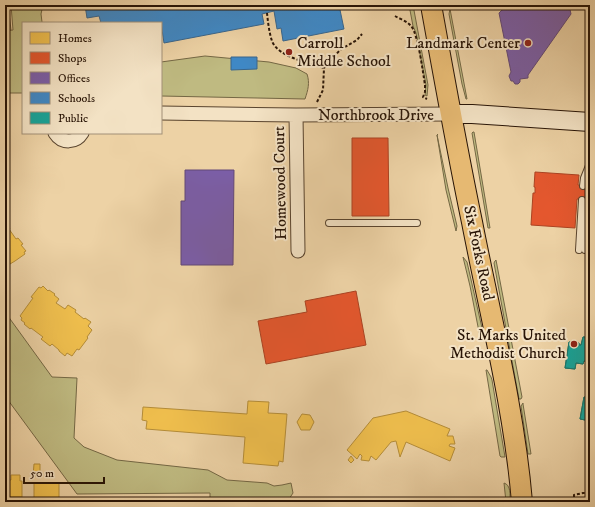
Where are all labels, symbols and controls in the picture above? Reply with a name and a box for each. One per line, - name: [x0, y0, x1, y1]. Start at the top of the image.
- legend: [22, 22, 162, 134]
- text: Homes: [58, 31, 92, 46]
- place label: Carroll Middle School: [297, 33, 391, 71]
- place label: Landmark Center: [406, 33, 520, 53]
- marker: Landmark Center: [523, 38, 533, 48]
- marker: Carroll Middle School: [284, 47, 294, 57]
- text: Shops: [58, 51, 86, 66]
- text: Offices: [58, 71, 90, 86]
- text: Schools: [58, 91, 95, 106]
- street label: Northbrook Drive: [318, 105, 434, 125]
- text: Public: [58, 111, 88, 126]
- street label: Homewood Court: [269, 126, 291, 240]
- street label: Six Forks Road: [459, 204, 499, 302]
- place label: St. Marks United Methodist Church: [450, 325, 567, 363]
- marker: St. Marks United Methodist Church: [569, 339, 579, 349]
- scale bar: [24, 459, 104, 485]
- text: 50 m: [30, 466, 54, 481]

